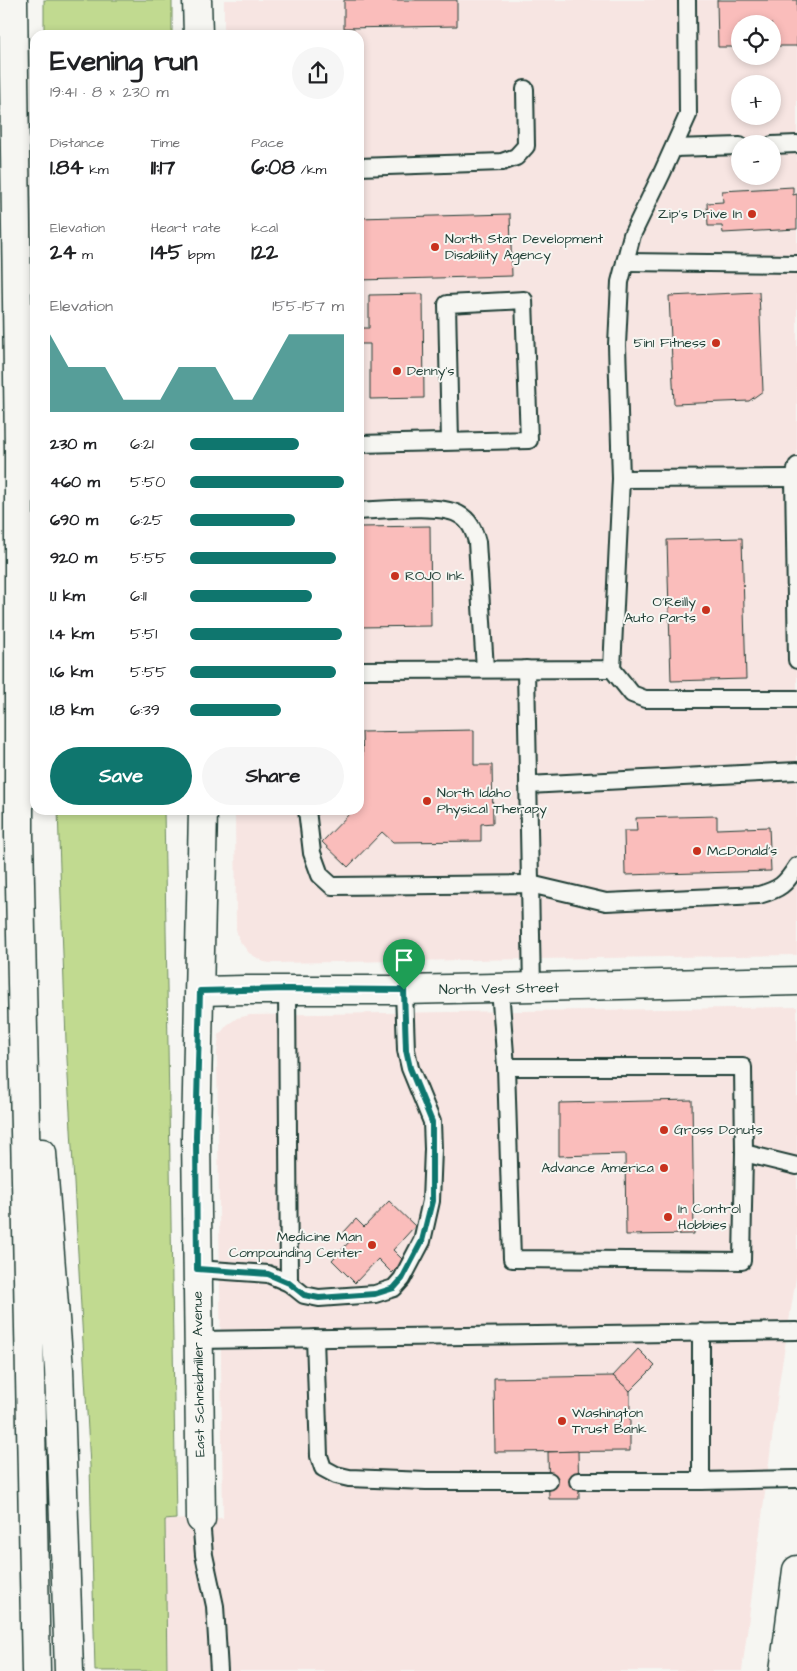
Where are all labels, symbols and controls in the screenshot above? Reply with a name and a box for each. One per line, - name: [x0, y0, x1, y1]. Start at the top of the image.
- map controls: [731, 15, 781, 185]
- button: locate: [731, 15, 781, 65]
- text: Evening run: [50, 42, 198, 81]
- button: share: [292, 47, 344, 99]
- button: +: [731, 75, 781, 125]
- text: 19:41 · 8 × 230 m: [50, 81, 169, 103]
- text: Distance: [50, 133, 104, 153]
- text: Time: [151, 133, 180, 153]
- text: Pace: [251, 133, 284, 153]
- button: −: [731, 135, 781, 185]
- text: 1.84: [50, 153, 84, 182]
- text: 11:17: [151, 153, 175, 182]
- text: 6:08: [251, 153, 295, 182]
- text: km: [84, 160, 109, 180]
- text: /km: [295, 160, 326, 180]
- place label: Zip's Drive In: [658, 204, 742, 224]
- marker: Zip's Drive In: [746, 208, 758, 220]
- text: Elevation: [50, 218, 105, 238]
- text: Heart rate: [151, 218, 221, 238]
- text: kcal: [251, 218, 278, 238]
- place label: North Star Development Disability Agency: [445, 229, 604, 265]
- text: 24: [50, 238, 76, 267]
- text: 145: [151, 238, 183, 267]
- text: 122: [251, 238, 278, 267]
- marker: North Star Development Disability Agency: [429, 241, 441, 253]
- text: m: [76, 245, 93, 265]
- text: bpm: [183, 245, 215, 265]
- text: Elevation: [50, 295, 113, 317]
- text: 155–157 m: [272, 295, 344, 317]
- place label: 5in1 Fitness: [633, 333, 706, 353]
- marker: 5in1 Fitness: [710, 337, 722, 349]
- place label: Denny's: [407, 361, 455, 381]
- marker: Denny's: [391, 365, 403, 377]
- text: 230 m: [50, 433, 96, 455]
- text: 6:21: [130, 433, 154, 455]
- text: 460 m: [50, 471, 100, 493]
- text: 5:50: [130, 471, 165, 493]
- text: 690 m: [50, 509, 98, 531]
- text: 6:25: [130, 509, 163, 531]
- text: 920 m: [50, 547, 97, 569]
- text: 5:55: [130, 547, 167, 569]
- place label: ROJO Ink: [405, 566, 465, 586]
- marker: ROJO Ink: [389, 570, 401, 582]
- text: 1.1 km: [50, 585, 85, 607]
- text: 6:11: [130, 585, 147, 607]
- place label: O'Reilly Auto Parts: [624, 592, 696, 628]
- marker: O'Reilly Auto Parts: [700, 604, 712, 616]
- text: 1.4 km: [50, 623, 94, 645]
- text: 5:51: [130, 623, 157, 645]
- text: 1.6 km: [50, 661, 93, 683]
- text: 5:55: [130, 661, 167, 683]
- text: 1.8 km: [50, 699, 93, 721]
- text: 6:39: [130, 699, 160, 721]
- button: Save: [50, 747, 192, 805]
- button: Share: [202, 747, 344, 805]
- place label: North Idaho Physical Therapy: [437, 783, 547, 819]
- marker: North Idaho Physical Therapy: [421, 795, 433, 807]
- place label: McDonald's: [707, 841, 777, 861]
- marker: McDonald's: [691, 845, 703, 857]
- pin: [383, 939, 425, 990]
- icon: arrive: [390, 946, 418, 974]
- street label: North Vest Street: [439, 978, 560, 1000]
- place label: Gross Donuts: [674, 1120, 763, 1140]
- marker: Gross Donuts: [658, 1124, 670, 1136]
- place label: Advance America: [541, 1158, 654, 1178]
- marker: Advance America: [658, 1162, 670, 1174]
- place label: In Control Hobbies: [678, 1199, 741, 1235]
- marker: In Control Hobbies: [662, 1211, 674, 1223]
- place label: Medicine Man Compounding Center: [229, 1227, 362, 1263]
- marker: Medicine Man Compounding Center: [366, 1239, 378, 1251]
- street label: East Schneidmiller Avenue: [188, 1290, 210, 1457]
- place label: Washington Trust Bank: [572, 1403, 647, 1439]
- marker: Washington Trust Bank: [556, 1415, 568, 1427]

